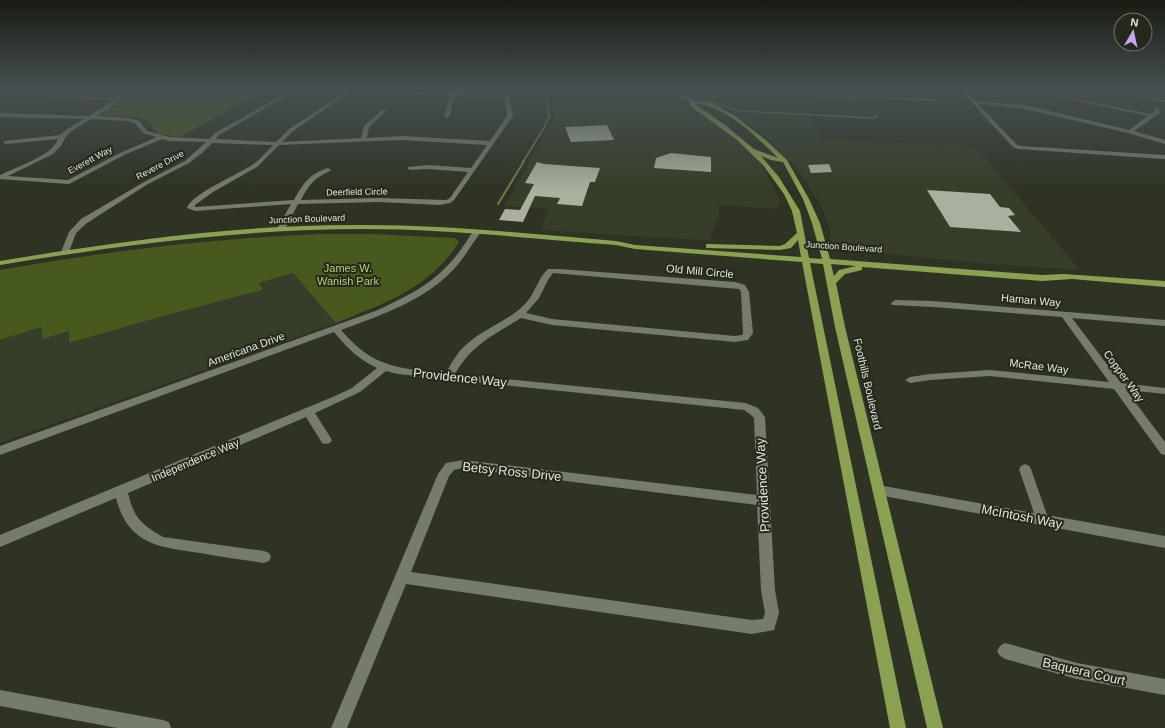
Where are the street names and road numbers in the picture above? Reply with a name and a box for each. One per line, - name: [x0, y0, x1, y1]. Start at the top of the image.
- street label: Everett Way: [66, 144, 114, 176]
- street label: Revere Drive: [134, 148, 186, 182]
- street label: Deerfield Circle: [326, 186, 388, 198]
- street label: Junction Boulevard: [269, 213, 345, 225]
- street label: Junction Boulevard: [805, 239, 883, 255]
- street label: Old Mill Circle: [666, 262, 734, 280]
- street label: Haman Way: [1001, 291, 1062, 309]
- street label: Americana Drive: [206, 329, 286, 369]
- street label: Foothills Boulevard: [852, 337, 884, 431]
- street label: Copper Way: [1101, 348, 1147, 404]
- street label: McRae Way: [1009, 356, 1070, 376]
- street label: Providence Way: [412, 365, 508, 390]
- street label: Independence Way: [149, 436, 241, 484]
- street label: Providence Way: [753, 437, 772, 532]
- street label: Betsy Ross Drive: [462, 459, 562, 484]
- street label: McIntosh Way: [980, 501, 1064, 532]
- street label: Baquera Court: [1041, 655, 1127, 688]

